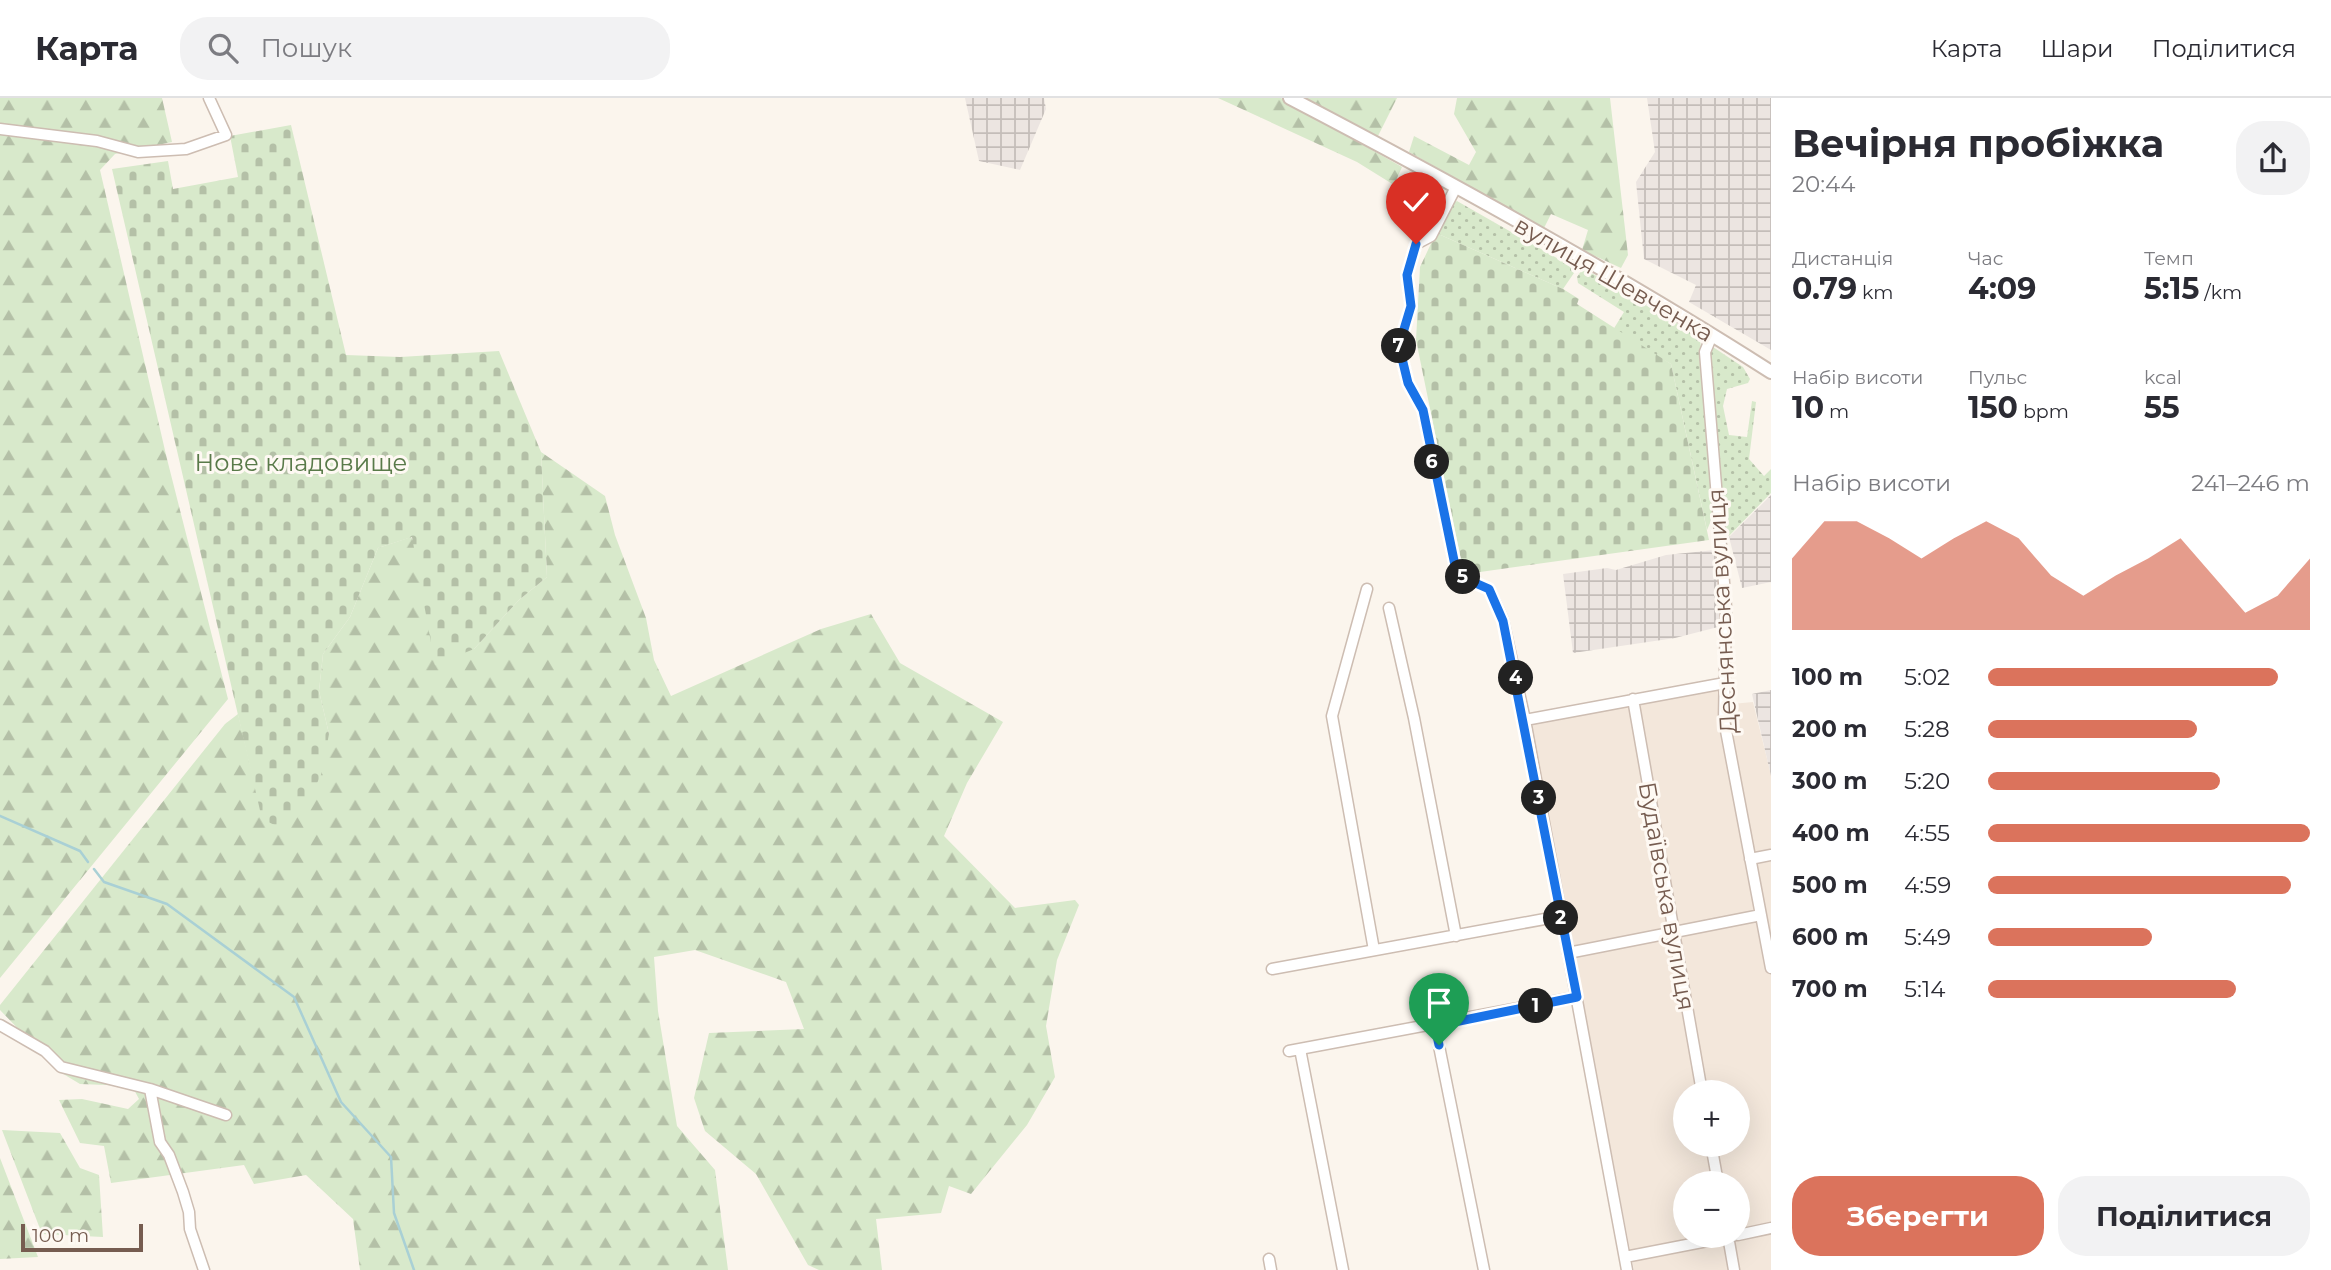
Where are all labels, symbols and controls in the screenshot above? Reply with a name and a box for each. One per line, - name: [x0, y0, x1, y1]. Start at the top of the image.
- search box: [180, 17, 670, 80]
- text: Карта: [35, 28, 138, 68]
- icon: search: [204, 29, 242, 67]
- text: Пошук: [260, 32, 352, 64]
- text: Карта: [1931, 34, 2002, 63]
- text: Шари: [2040, 34, 2114, 63]
- text: Поділитися: [2152, 34, 2296, 63]
- text: Вечірня пробіжка: [1792, 120, 2164, 167]
- button: share: [2236, 121, 2310, 195]
- text: 20:44: [1792, 170, 1856, 198]
- pin: [1386, 172, 1446, 244]
- icon: check: [1397, 183, 1435, 221]
- street label: вулиця Шевченка: [1509, 210, 1719, 348]
- text: Дистанція: [1792, 247, 1893, 270]
- text: Час: [1968, 247, 2003, 270]
- text: Темп: [2144, 247, 2194, 270]
- text: 0.79: [1792, 270, 1857, 307]
- text: 4:09: [1968, 270, 2036, 307]
- text: 5:15: [2144, 270, 2199, 307]
- text: km: [1857, 281, 1893, 304]
- text: /km: [2199, 281, 2242, 304]
- pin: 7: [1382, 328, 1416, 364]
- text: 7: [1393, 334, 1404, 357]
- text: Набір висоти: [1792, 366, 1923, 389]
- text: Пульс: [1968, 366, 2027, 389]
- text: kcal: [2144, 366, 2182, 389]
- text: 10: [1792, 389, 1824, 426]
- text: 150: [1968, 389, 2018, 426]
- text: 55: [2144, 389, 2180, 426]
- text: m: [1824, 400, 1849, 423]
- text: bpm: [2018, 400, 2069, 423]
- pin: 6: [1414, 444, 1450, 480]
- park label: Нове кладовище: [195, 448, 407, 477]
- text: 6: [1425, 450, 1438, 473]
- text: Набір висоти: [1792, 469, 1951, 497]
- text: 241–246 m: [2191, 469, 2310, 497]
- street label: Деснянська вулиця: [1701, 488, 1743, 734]
- pin: 5: [1446, 560, 1480, 594]
- text: 5: [1457, 565, 1468, 588]
- pin: 4: [1498, 660, 1534, 696]
- text: 100 m: [1792, 663, 1863, 691]
- text: 5:02: [1904, 663, 1950, 691]
- text: 4: [1509, 666, 1522, 689]
- text: 200 m: [1792, 715, 1867, 743]
- text: 5:28: [1904, 715, 1950, 743]
- text: 300 m: [1792, 767, 1868, 795]
- text: 5:20: [1904, 767, 1950, 795]
- street label: Будаївська вулиця: [1633, 779, 1701, 1013]
- pin: 3: [1522, 780, 1556, 816]
- text: 3: [1533, 786, 1544, 809]
- text: 400 m: [1792, 819, 1870, 847]
- text: 4:55: [1904, 819, 1950, 847]
- text: 500 m: [1792, 871, 1868, 899]
- text: 4:59: [1904, 871, 1951, 899]
- pin: 2: [1544, 900, 1578, 936]
- text: 2: [1555, 906, 1566, 929]
- text: 600 m: [1792, 923, 1869, 951]
- text: 5:49: [1904, 923, 1951, 951]
- pin: [1409, 973, 1469, 1045]
- text: 700 m: [1792, 975, 1868, 1003]
- text: 5:14: [1904, 975, 1945, 1003]
- icon: arrive: [1420, 984, 1458, 1022]
- pin: 1: [1518, 988, 1554, 1024]
- text: 1: [1532, 994, 1539, 1017]
- map controls: [1673, 1080, 1750, 1248]
- button: +: [1673, 1080, 1750, 1157]
- button: −: [1673, 1171, 1750, 1248]
- button: Зберегти: [1792, 1176, 2044, 1256]
- button: Поділитися: [2058, 1176, 2310, 1256]
- scale bar: [21, 1221, 144, 1253]
- text: 100 m: [32, 1224, 89, 1247]

